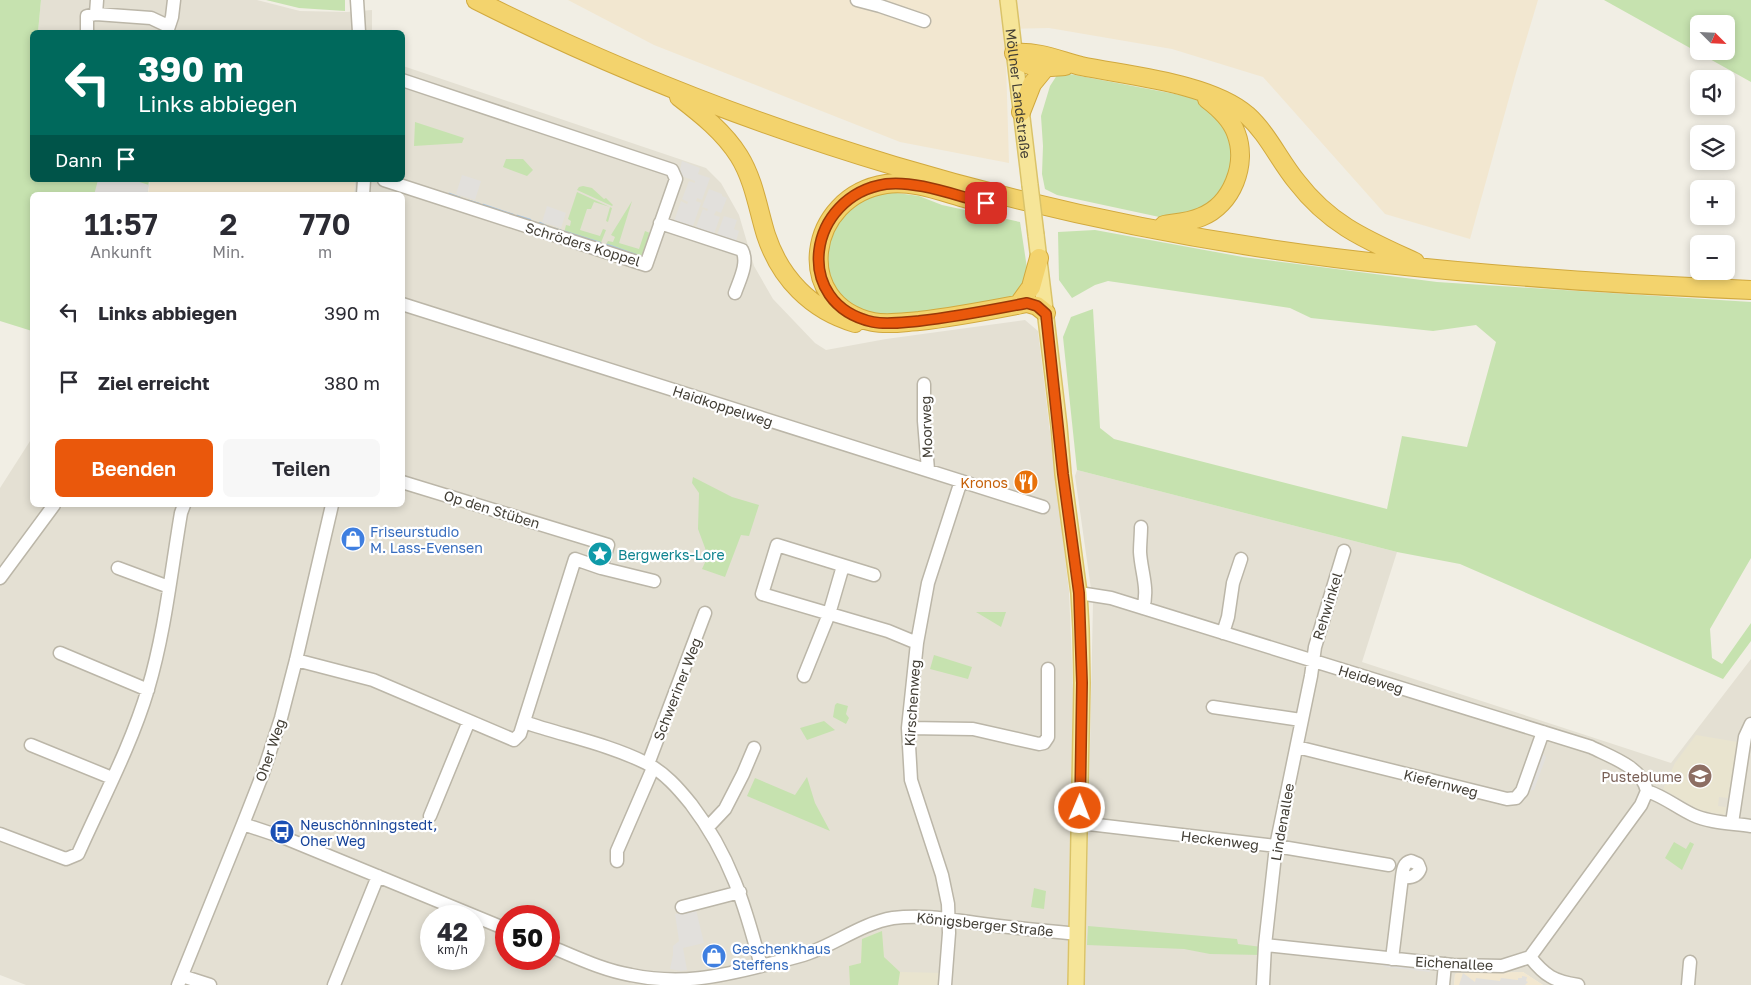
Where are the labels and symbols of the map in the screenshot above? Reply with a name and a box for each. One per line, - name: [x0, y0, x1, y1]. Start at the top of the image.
- north arrow: [1690, 15, 1735, 60]
- street label: Möllner Landstraße: [1003, 27, 1035, 159]
- pin: [965, 182, 1007, 224]
- street label: Schröders Koppel: [523, 218, 643, 270]
- street label: Haidkoppelweg: [671, 382, 775, 430]
- street label: Moorweg: [916, 395, 936, 459]
- restaurant icon: Kronos: [1013, 469, 1039, 495]
- place label: Kronos: [960, 474, 1008, 491]
- street label: Op den Stüben: [442, 486, 542, 532]
- place label: Friseurstudio M. Lass-Evensen: [370, 523, 483, 556]
- shop icon: Friseurstudio M. Lass-Evensen: [340, 526, 366, 552]
- place icon: Bergwerks-Lore: [587, 541, 613, 567]
- place label: Bergwerks-Lore: [618, 546, 725, 563]
- street label: Rehwinkel: [1309, 570, 1345, 642]
- street label: Schweriner Weg: [650, 635, 704, 743]
- street label: Kirschenweg: [900, 659, 924, 747]
- street label: Heideweg: [1336, 661, 1406, 697]
- street label: Oher Weg: [251, 716, 289, 784]
- school or university icon: Pusteblume: [1687, 763, 1713, 789]
- street label: Kiefernweg: [1402, 766, 1480, 800]
- place label: Pusteblume: [1601, 768, 1682, 785]
- position arrow: [1053, 781, 1105, 833]
- street label: Lindenallee: [1267, 782, 1297, 862]
- place label: Neuschönningstedt, Oher Weg: [300, 816, 437, 849]
- bus stop icon: Neuschönningstedt, Oher Weg: [269, 819, 295, 845]
- street label: Heckenweg: [1180, 827, 1260, 853]
- speed limit sign: 50: [495, 905, 560, 970]
- street label: Königsberger Straße: [916, 908, 1054, 940]
- place label: Geschenkhaus Steffens: [732, 940, 831, 973]
- shop icon: Geschenkhaus Steffens: [701, 943, 727, 969]
- street label: Eichenallee: [1414, 952, 1494, 974]

